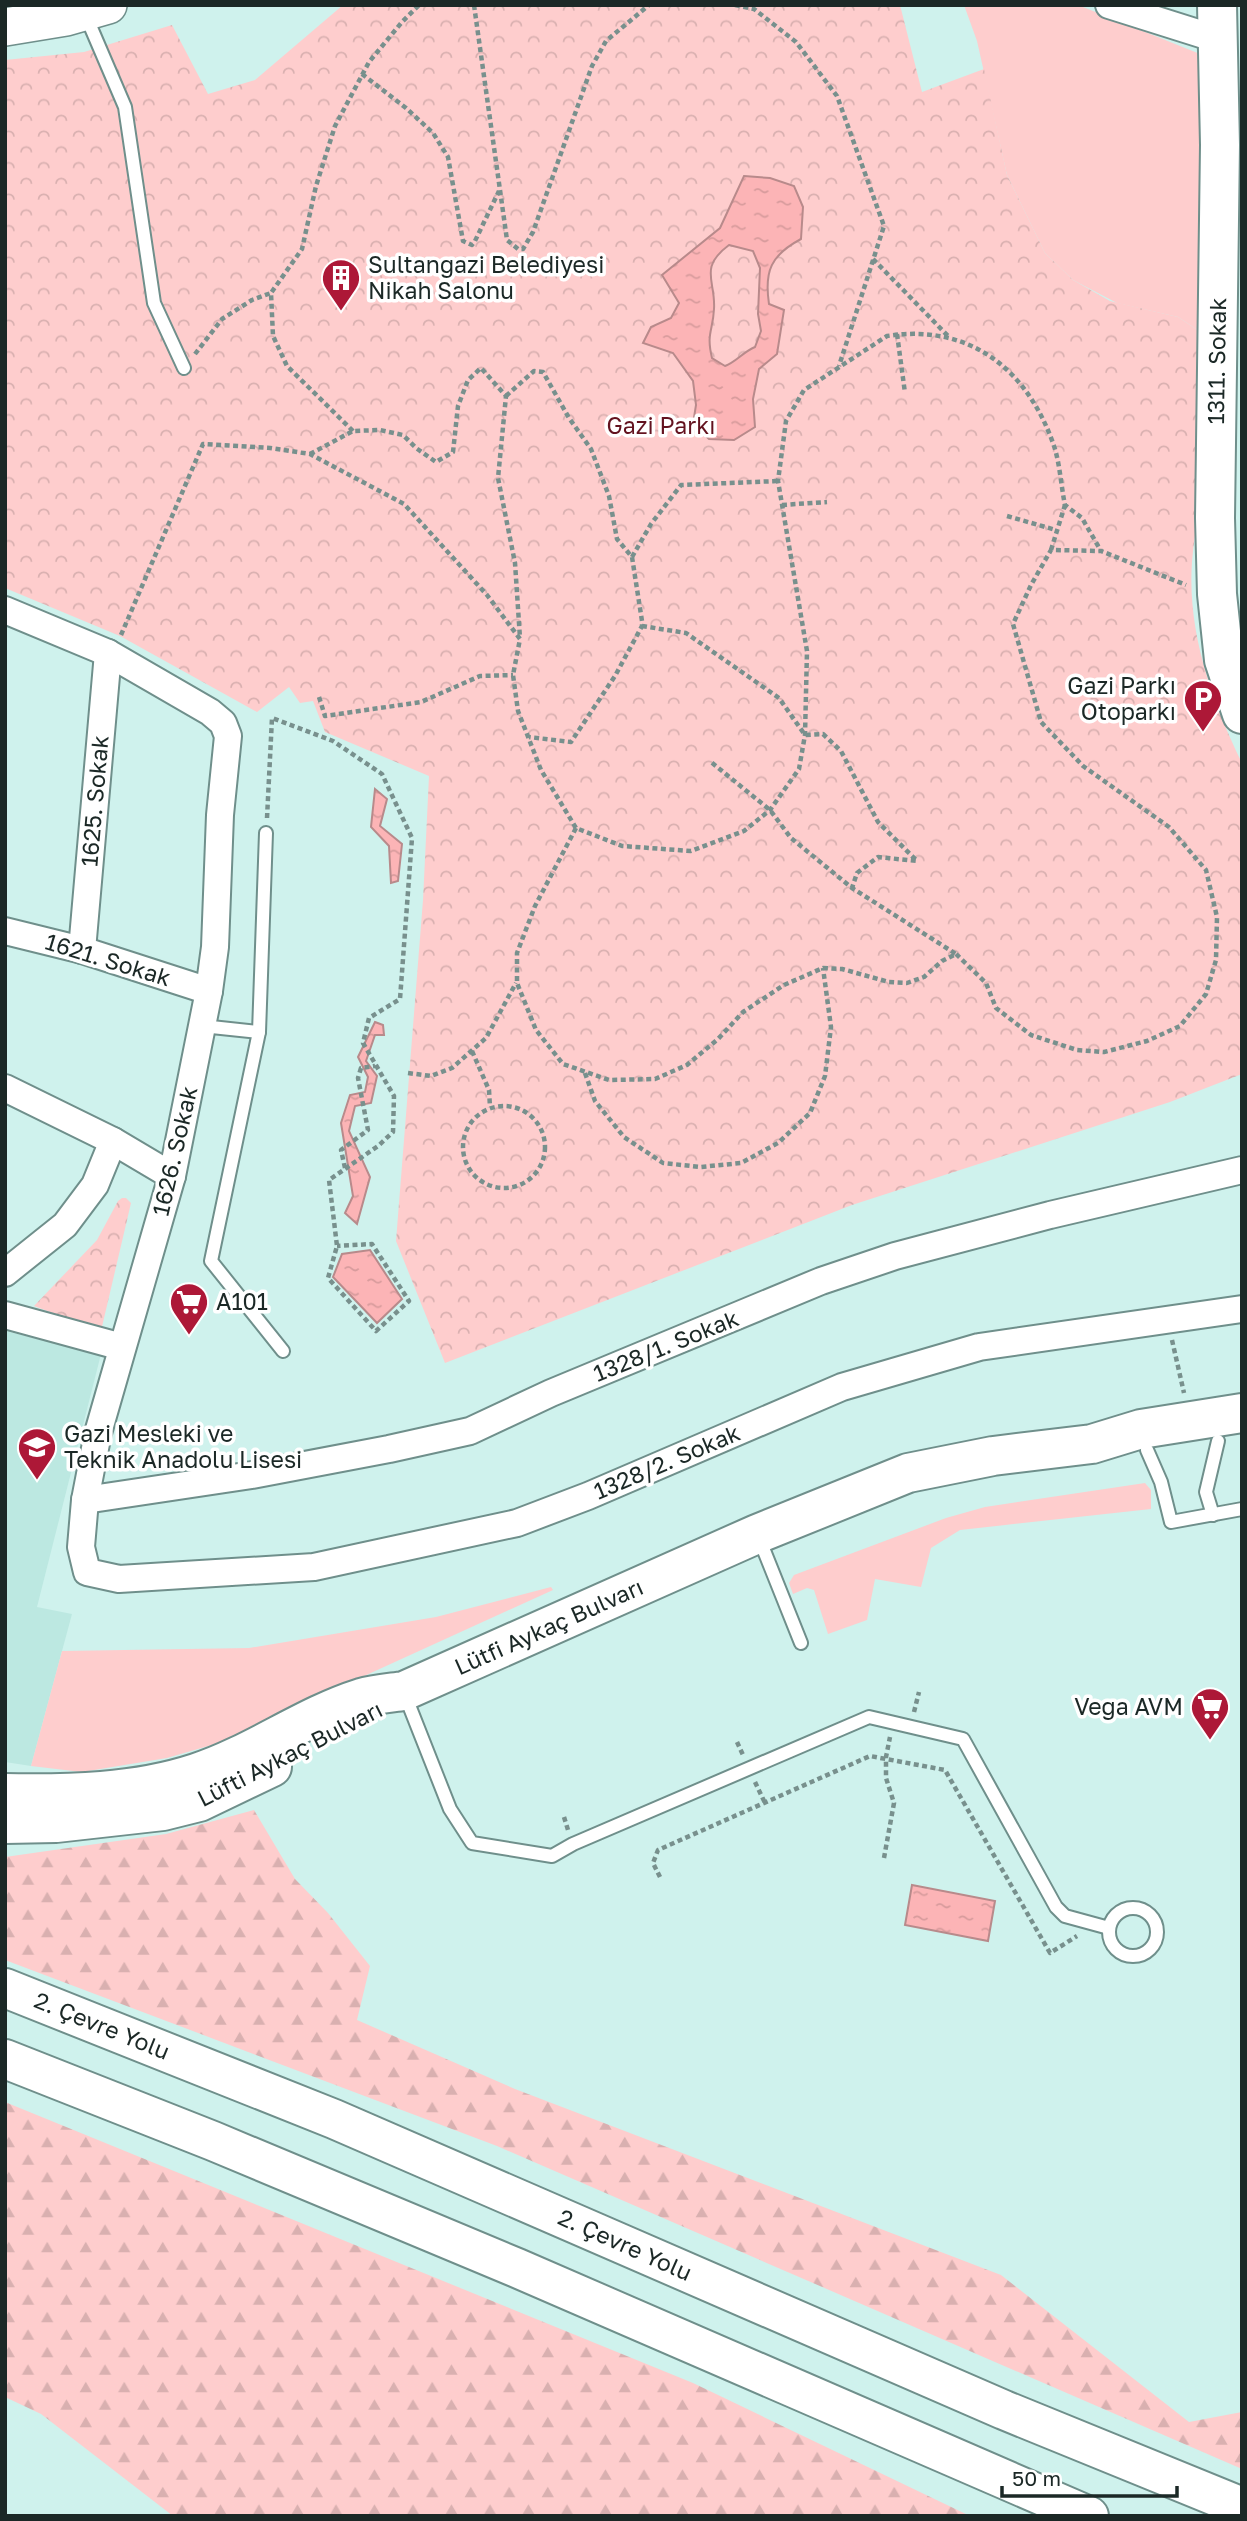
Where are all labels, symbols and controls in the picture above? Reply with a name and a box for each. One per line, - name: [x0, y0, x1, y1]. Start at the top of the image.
- place label: Sultangazi Belediyesi Nikah Salonu: [368, 250, 604, 304]
- building icon: Sultangazi Belediyesi Nikah Salonu: [320, 257, 362, 312]
- street label: 1311. Sokak: [1201, 297, 1231, 425]
- park label: Gazi Parkı: [607, 411, 715, 439]
- place label: Gazi Parkı Otoparkı: [1067, 671, 1176, 725]
- parking icon: Gazi Parkı Otoparkı: [1182, 678, 1224, 733]
- street label: 1625. Sokak: [74, 734, 114, 868]
- street label: 1621. Sokak: [42, 927, 174, 991]
- street label: 1626. Sokak: [146, 1083, 203, 1218]
- supermarket icon: A101: [168, 1281, 210, 1336]
- place label: A101: [216, 1287, 268, 1315]
- street label: 1328/1. Sokak: [589, 1303, 742, 1387]
- street label: 1328/2. Sokak: [589, 1418, 744, 1505]
- place label: Gazi Mesleki ve Teknik Anadolu Lisesi: [64, 1419, 302, 1473]
- school or university icon: Gazi Mesleki ve Teknik Anadolu Lisesi: [16, 1426, 58, 1481]
- street label: Lütfi Aykaç Bulvarı: [450, 1572, 647, 1680]
- supermarket icon: Vega AVM: [1189, 1686, 1231, 1741]
- place label: Vega AVM: [1074, 1692, 1183, 1720]
- street label: Lüfti Aykaç Bulvarı: [192, 1694, 387, 1812]
- street label: 2. Çevre Yolu: [31, 1985, 174, 2065]
- street label: 2. Çevre Yolu: [554, 2202, 697, 2286]
- scale bar: [1002, 2454, 1177, 2498]
- text: 50 m: [1012, 2465, 1061, 2491]

